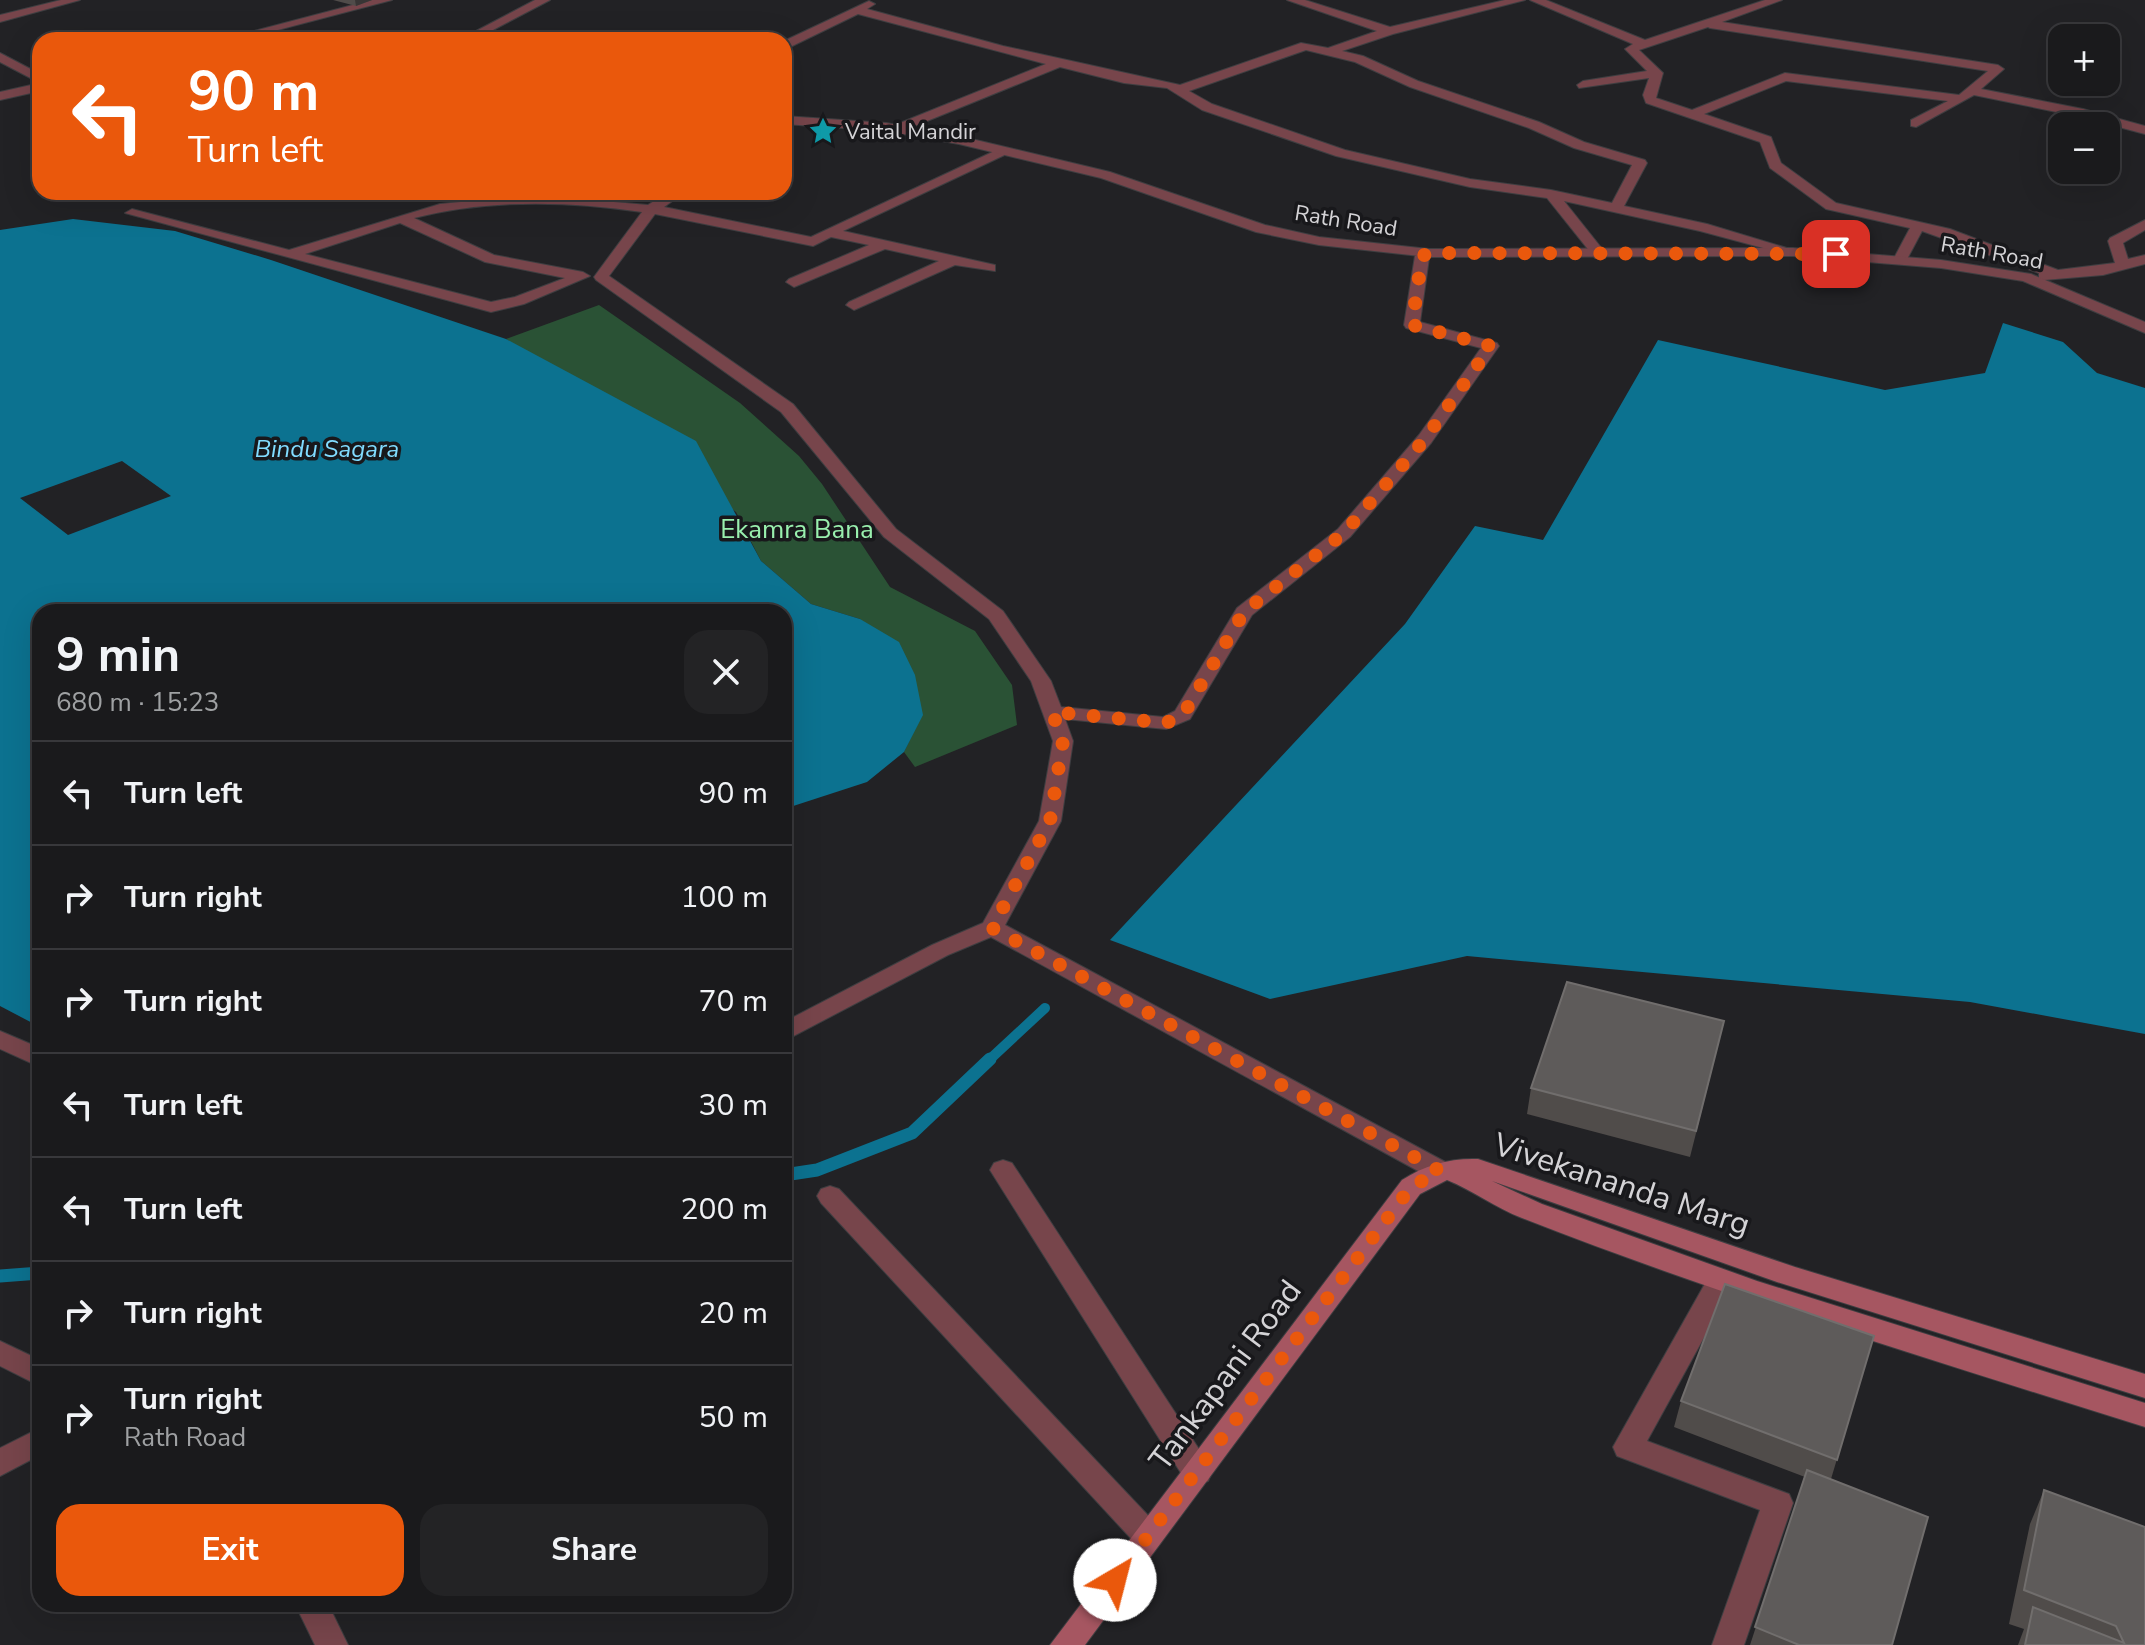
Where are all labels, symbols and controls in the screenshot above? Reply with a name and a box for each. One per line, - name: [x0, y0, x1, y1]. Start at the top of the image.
- map controls: [2048, 24, 2120, 184]
- button: +: [2048, 24, 2120, 96]
- text: 90 m: [188, 53, 319, 130]
- icon: left: [56, 64, 160, 168]
- button: −: [2048, 112, 2120, 184]
- place icon: Vaital Mandir: [808, 116, 838, 146]
- place label: Vaital Mandir: [844, 117, 976, 147]
- text: Turn left: [188, 126, 323, 175]
- street label: Rath Road: [1292, 198, 1399, 244]
- pin: [1802, 220, 1870, 288]
- street label: Rath Road: [1938, 229, 2045, 277]
- icon: arrive: [1814, 232, 1858, 276]
- water label: Bindu Sagara: [255, 433, 399, 465]
- park label: Ekamra Bana: [720, 512, 874, 547]
- text: 9 min: [56, 622, 180, 688]
- button: close: [684, 630, 768, 714]
- text: 680 m · 15:23: [56, 685, 219, 720]
- icon: left: [56, 771, 100, 815]
- text: Turn left: [124, 773, 242, 814]
- text: 90 m: [699, 773, 768, 814]
- icon: right: [56, 875, 100, 919]
- text: Turn right: [124, 877, 262, 918]
- text: 100 m: [681, 877, 768, 918]
- icon: right: [56, 979, 100, 1023]
- text: Turn right: [124, 981, 262, 1022]
- text: 70 m: [699, 981, 768, 1022]
- icon: left: [56, 1083, 100, 1127]
- text: Turn left: [124, 1085, 242, 1126]
- text: 30 m: [699, 1085, 768, 1126]
- street label: Vivekananda Marg: [1487, 1122, 1755, 1246]
- icon: left: [56, 1187, 100, 1231]
- text: Turn left: [124, 1189, 242, 1230]
- text: 200 m: [681, 1189, 768, 1230]
- street label: Tankapani Road: [1139, 1271, 1311, 1480]
- icon: right: [56, 1291, 100, 1335]
- text: Turn right: [124, 1293, 262, 1334]
- text: 20 m: [699, 1293, 768, 1334]
- text: Turn right: [124, 1379, 262, 1420]
- icon: right: [56, 1395, 100, 1439]
- text: 50 m: [699, 1397, 768, 1438]
- text: Rath Road: [124, 1420, 246, 1455]
- button: Exit: [56, 1504, 404, 1596]
- button: Share: [420, 1504, 768, 1596]
- position arrow: [1073, 1538, 1157, 1622]

